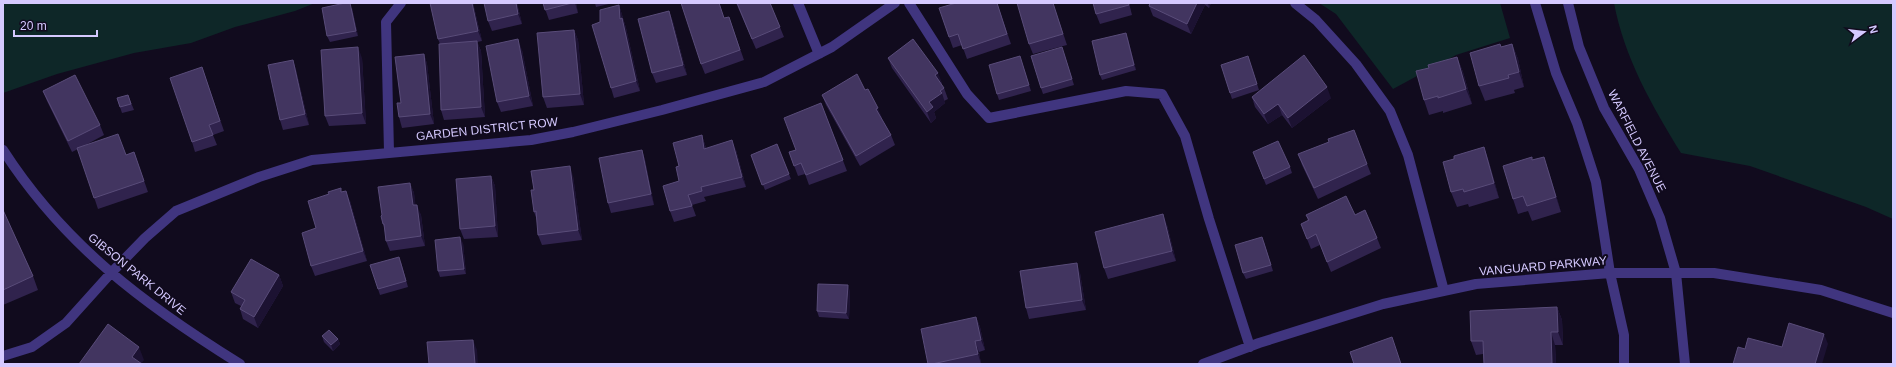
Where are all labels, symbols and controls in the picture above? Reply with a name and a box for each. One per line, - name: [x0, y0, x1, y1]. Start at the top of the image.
- scale bar: [14, 12, 97, 38]
- north arrow: [1844, 12, 1884, 52]
- text: 20 m: [20, 19, 47, 33]
- text: N: [1867, 24, 1880, 35]
- street label: WARFIELD AVENUE: [1605, 88, 1669, 194]
- street label: GARDEN DISTRICT ROW: [415, 115, 559, 143]
- street label: GIBSON PARK DRIVE: [85, 230, 189, 318]
- street label: VANGUARD PARKWAY: [1479, 253, 1607, 279]

